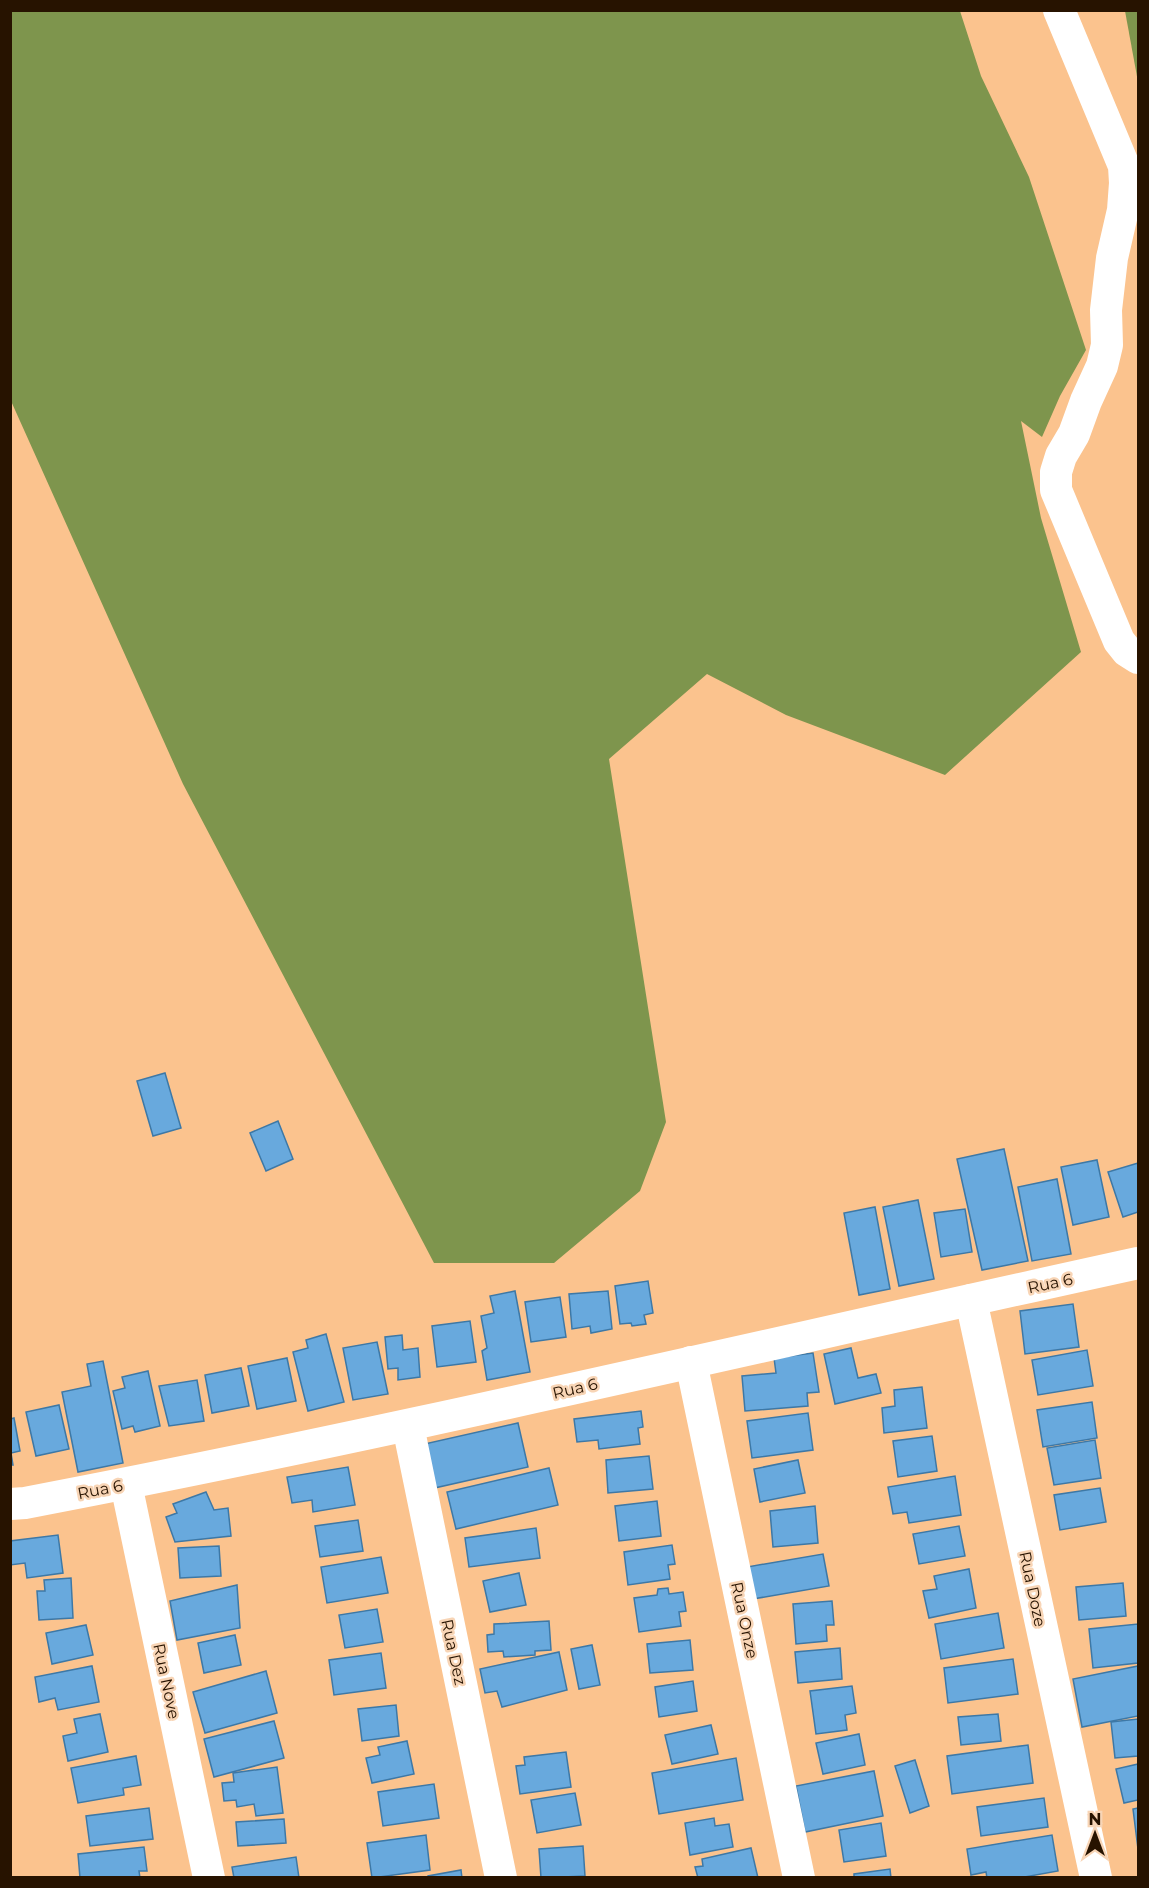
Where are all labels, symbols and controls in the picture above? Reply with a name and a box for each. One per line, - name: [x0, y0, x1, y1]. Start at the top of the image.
- street label: Rua 6: [1026, 1269, 1075, 1298]
- street label: Rua 6: [551, 1374, 600, 1403]
- street label: Rua 6: [76, 1476, 125, 1503]
- street label: Rua Doze: [1015, 1550, 1050, 1629]
- street label: Rua Onze: [727, 1580, 762, 1660]
- street label: Rua Dez: [437, 1617, 470, 1687]
- street label: Rua Nove: [149, 1642, 184, 1721]
- north arrow: [1065, 1804, 1125, 1864]
- text: N: [1089, 1810, 1101, 1829]

